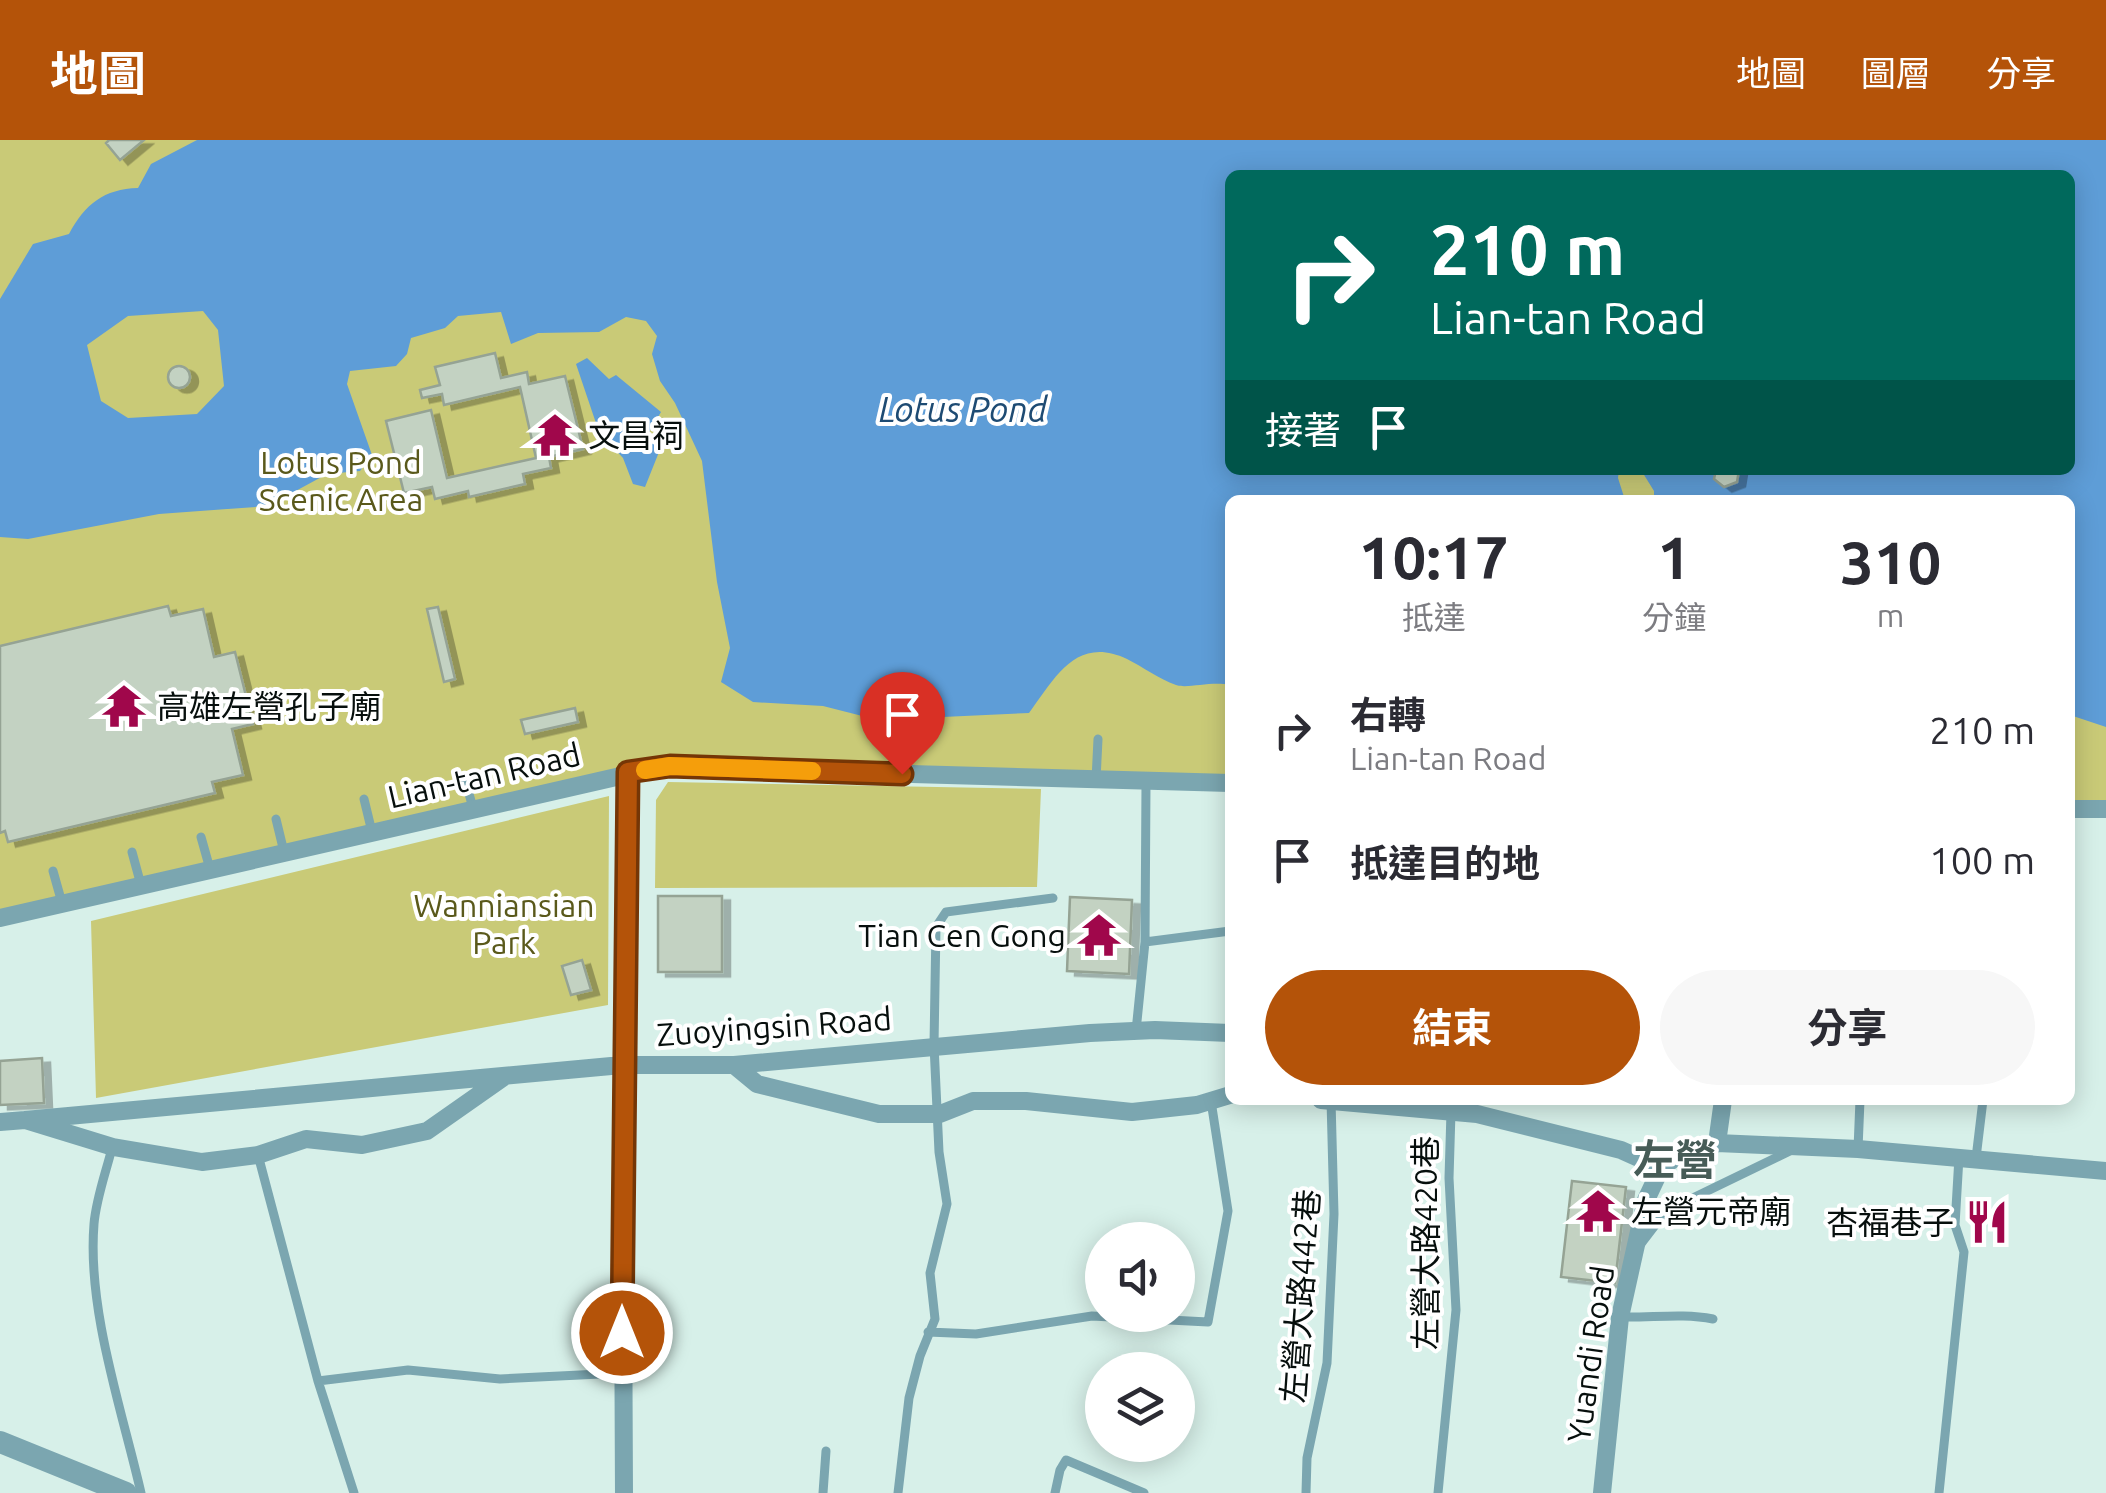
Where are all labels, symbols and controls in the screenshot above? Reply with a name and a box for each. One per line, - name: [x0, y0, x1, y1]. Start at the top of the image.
- text: 地圖: [50, 46, 146, 100]
- text: 地圖: [1736, 53, 1806, 93]
- text: 圖層: [1861, 53, 1931, 93]
- text: 分享: [1986, 53, 2056, 93]
- icon: right: [1265, 210, 1395, 340]
- text: 210 m: [1430, 210, 1625, 288]
- text: Lian-tan Road: [1430, 292, 1706, 343]
- water label: Lotus Pond: [879, 389, 1049, 429]
- icon: arrive: [1361, 400, 1416, 455]
- text: 接著: [1265, 409, 1341, 451]
- temple icon: 文昌祠: [531, 411, 579, 459]
- place label: 文昌祠: [588, 417, 684, 453]
- park label: Lotus Pond Scenic Area: [259, 444, 423, 517]
- text: 10:17: [1359, 523, 1509, 590]
- text: 1: [1657, 523, 1691, 590]
- text: 310: [1840, 528, 1941, 595]
- text: m: [1877, 597, 1904, 633]
- text: 抵達: [1402, 599, 1466, 635]
- text: 分鐘: [1642, 599, 1706, 635]
- pin: [860, 672, 945, 775]
- temple icon: 高雄左營孔子廟: [100, 682, 148, 730]
- icon: arrive: [875, 687, 930, 742]
- place label: 高雄左營孔子廟: [157, 688, 381, 724]
- text: 右轉: [1350, 694, 1426, 736]
- icon: right: [1265, 703, 1320, 758]
- text: 210 m: [1929, 709, 2035, 751]
- street label: Lian-tan Road: [384, 735, 584, 815]
- text: Lian-tan Road: [1350, 740, 1546, 776]
- icon: arrive: [1265, 833, 1320, 888]
- text: 100 m: [1929, 839, 2035, 881]
- text: 抵達目的地: [1350, 842, 1540, 884]
- park label: Wanniansian Park: [414, 887, 594, 960]
- temple icon: Tian Cen Gong: [1075, 911, 1123, 959]
- place label: Tian Cen Gong: [858, 917, 1066, 953]
- button: 結束: [1265, 970, 1640, 1085]
- button: 分享: [1660, 970, 2035, 1085]
- street label: Zuoyingsin Road: [655, 1000, 893, 1052]
- street label: 左營大路420巷: [1407, 1136, 1443, 1350]
- district label: 左營: [1633, 1136, 1717, 1183]
- temple icon: 左營元帝廟: [1574, 1187, 1622, 1235]
- street label: 左營大路442巷: [1275, 1188, 1325, 1404]
- place label: 左營元帝廟: [1631, 1193, 1791, 1229]
- restaurant icon: 杏福巷子: [1963, 1198, 2011, 1246]
- place label: 杏福巷子: [1826, 1204, 1954, 1240]
- map controls: [1085, 1222, 1195, 1462]
- button: sound: [1085, 1222, 1195, 1332]
- street label: Yuandi Road: [1560, 1263, 1620, 1445]
- position arrow: [570, 1281, 674, 1385]
- button: layers: [1085, 1352, 1195, 1462]

